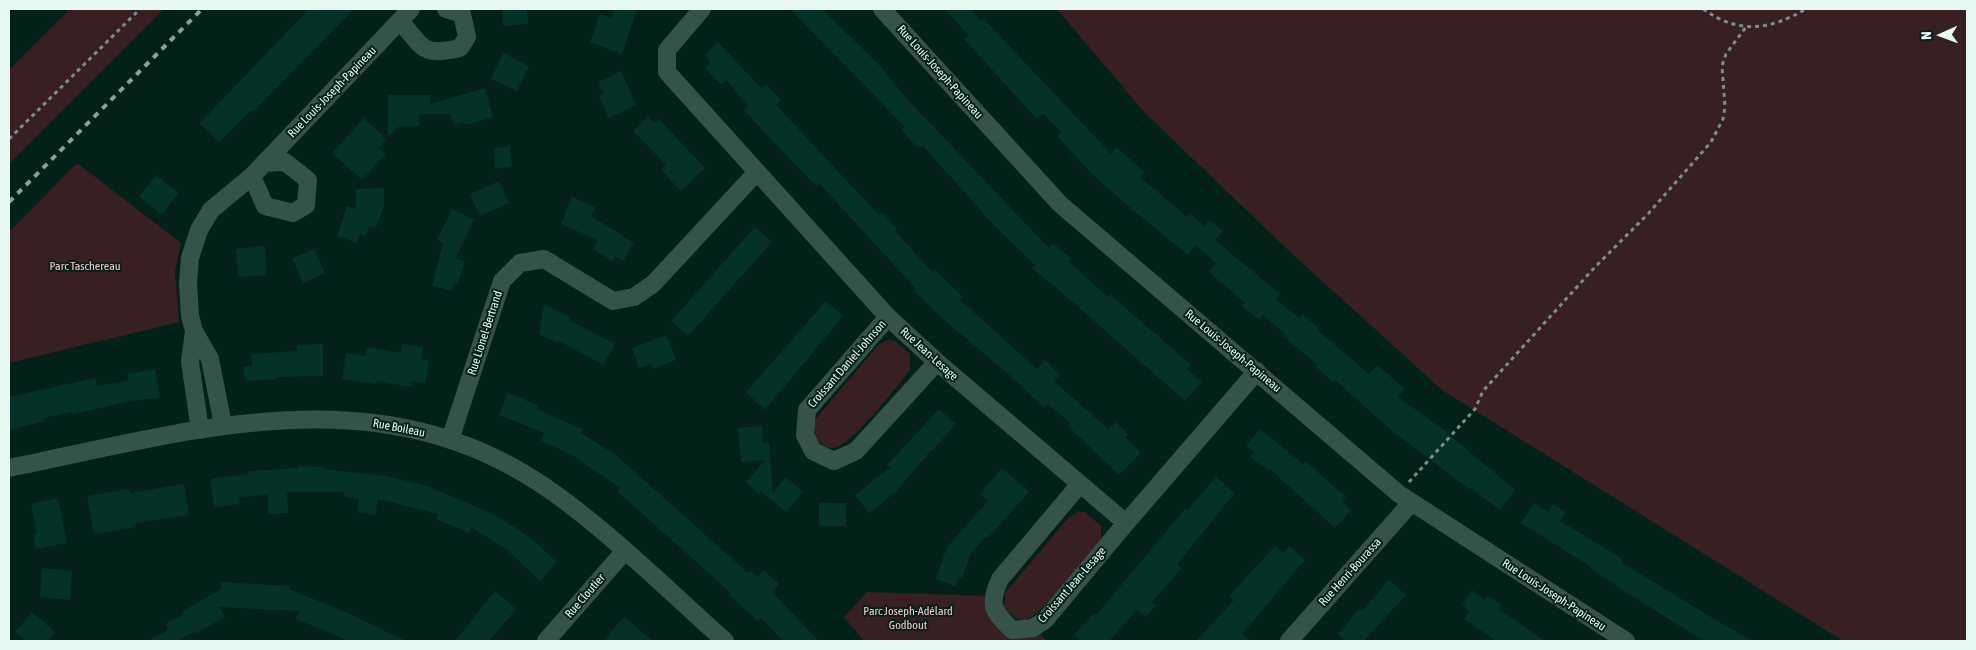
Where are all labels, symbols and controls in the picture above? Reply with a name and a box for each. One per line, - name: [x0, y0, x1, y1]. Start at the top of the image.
- north arrow: [1916, 10, 1966, 60]
- street label: Rue Louis-Joseph-Papineau: [894, 22, 986, 122]
- text: N: [1918, 31, 1934, 40]
- street label: Rue Louis-Joseph-Papineau: [285, 43, 379, 141]
- park label: Parc Taschereau: [49, 259, 121, 273]
- street label: Rue Lionel-Bertrand: [465, 289, 505, 377]
- street label: Rue Louis-Joseph-Papineau: [1182, 307, 1284, 395]
- street label: Croissant Daniel-Johnson: [805, 317, 889, 411]
- street label: Rue Jean-Lesage: [897, 324, 961, 384]
- street label: Rue Boileau: [372, 416, 426, 440]
- street label: Rue Henri-Bourassa: [1316, 535, 1384, 609]
- street label: Croissant Jean-Lesage: [1035, 544, 1109, 626]
- street label: Rue Louis-Joseph-Papineau: [1499, 556, 1609, 634]
- street label: Rue Cloutier: [562, 571, 608, 621]
- park label: Parc Joseph-Adélard Godbout: [863, 604, 953, 632]

